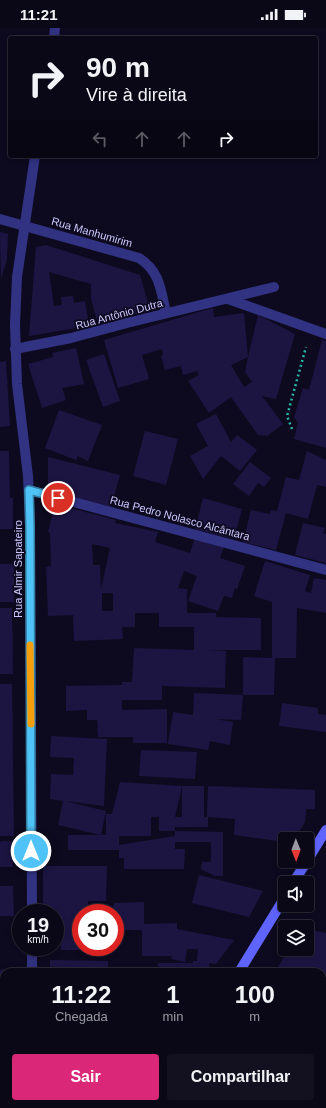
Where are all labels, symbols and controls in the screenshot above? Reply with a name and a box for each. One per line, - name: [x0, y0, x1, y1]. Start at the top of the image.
- text: 11:21: [20, 6, 58, 23]
- icon: right: [20, 52, 72, 104]
- text: 90 m: [86, 52, 150, 83]
- text: Vire à direita: [86, 85, 187, 105]
- icon: left: [89, 128, 111, 150]
- icon: ahead: [131, 128, 153, 150]
- icon: ahead: [173, 128, 195, 150]
- icon: right: [215, 128, 237, 150]
- street label: Rua Manhumirim: [50, 215, 134, 249]
- street label: Rua Antônio Dutra: [74, 296, 165, 331]
- pin: [41, 481, 75, 515]
- icon: arrive: [47, 487, 69, 509]
- street label: Rua Pedro Nolasco Alcântara: [109, 494, 252, 543]
- street label: Rua Almir Sapateiro: [12, 520, 24, 618]
- position arrow: [10, 830, 52, 872]
- north arrow: [278, 832, 314, 868]
- map controls: [278, 832, 314, 956]
- button: sound: [278, 876, 314, 912]
- speed limit sign: 30: [72, 904, 124, 956]
- text: 19: [27, 914, 49, 936]
- button: layers: [278, 920, 314, 956]
- text: km/h: [27, 934, 49, 945]
- text: 11:22: [51, 981, 111, 1008]
- text: 1: [166, 981, 180, 1008]
- text: 100: [235, 981, 275, 1008]
- text: Chegada: [55, 1009, 108, 1024]
- text: min: [163, 1009, 183, 1024]
- text: m: [249, 1009, 260, 1024]
- button: Sair: [12, 1054, 159, 1100]
- button: Compartilhar: [167, 1054, 314, 1100]

